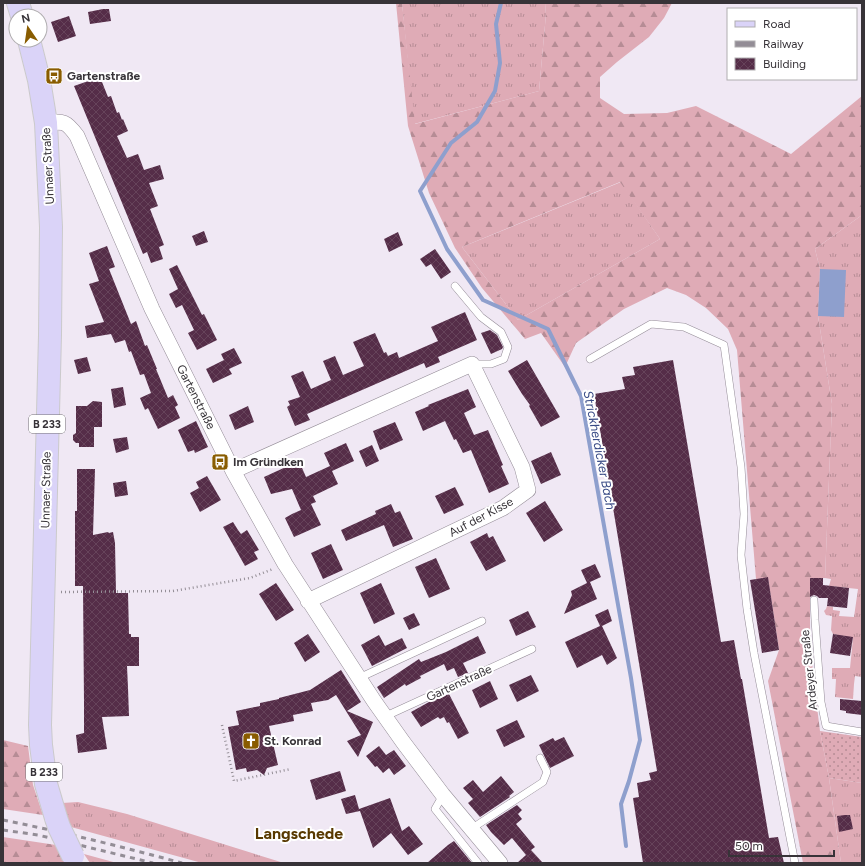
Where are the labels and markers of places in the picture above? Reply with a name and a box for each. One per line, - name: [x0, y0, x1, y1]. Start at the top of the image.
- bus stop icon: Gartenstraße: [44, 66, 64, 86]
- place label: Gartenstraße: [67, 69, 140, 83]
- bus stop icon: Im Gründken: [210, 452, 230, 472]
- place label: Im Gründken: [233, 455, 304, 469]
- church icon: St. Konrad: [241, 731, 261, 751]
- place label: St. Konrad: [264, 734, 321, 748]

